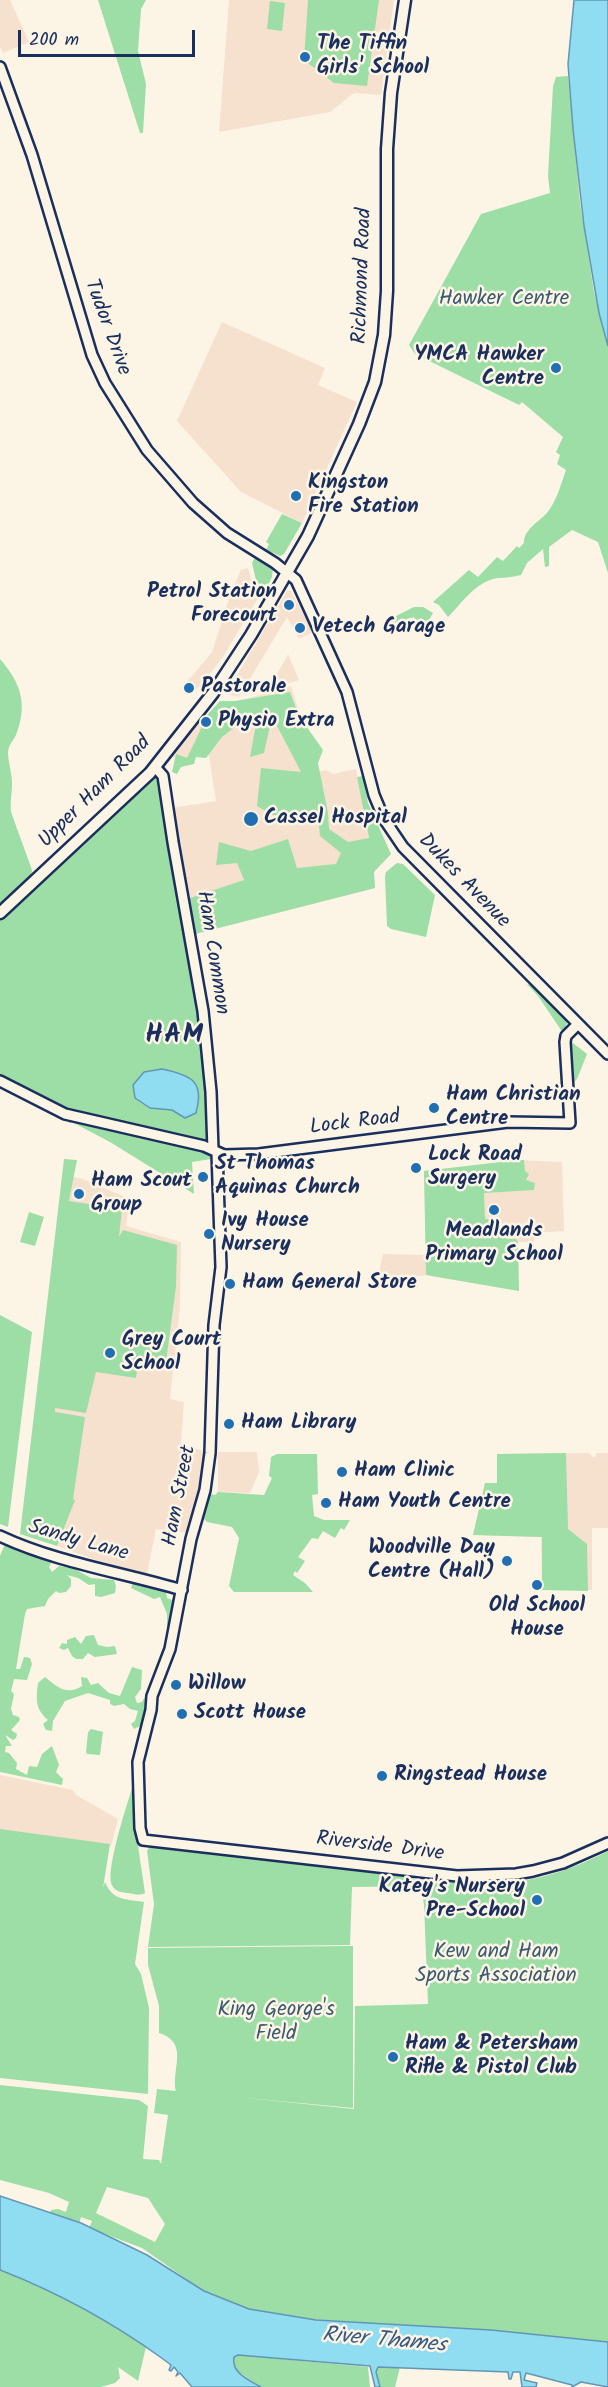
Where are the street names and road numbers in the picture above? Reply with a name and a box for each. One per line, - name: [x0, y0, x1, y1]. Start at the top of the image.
- street label: Richmond Road: [349, 207, 379, 345]
- street label: Tudor Drive: [77, 276, 135, 380]
- street label: Upper Ham Road: [35, 732, 157, 854]
- street label: Dukes Avenue: [412, 829, 514, 935]
- street label: Ham Common: [189, 889, 233, 1017]
- street label: Lock Road: [308, 1106, 402, 1142]
- street label: Ham Street: [159, 1443, 203, 1549]
- street label: Sandy Lane: [25, 1516, 131, 1568]
- street label: Riverside Drive: [315, 1828, 445, 1868]

